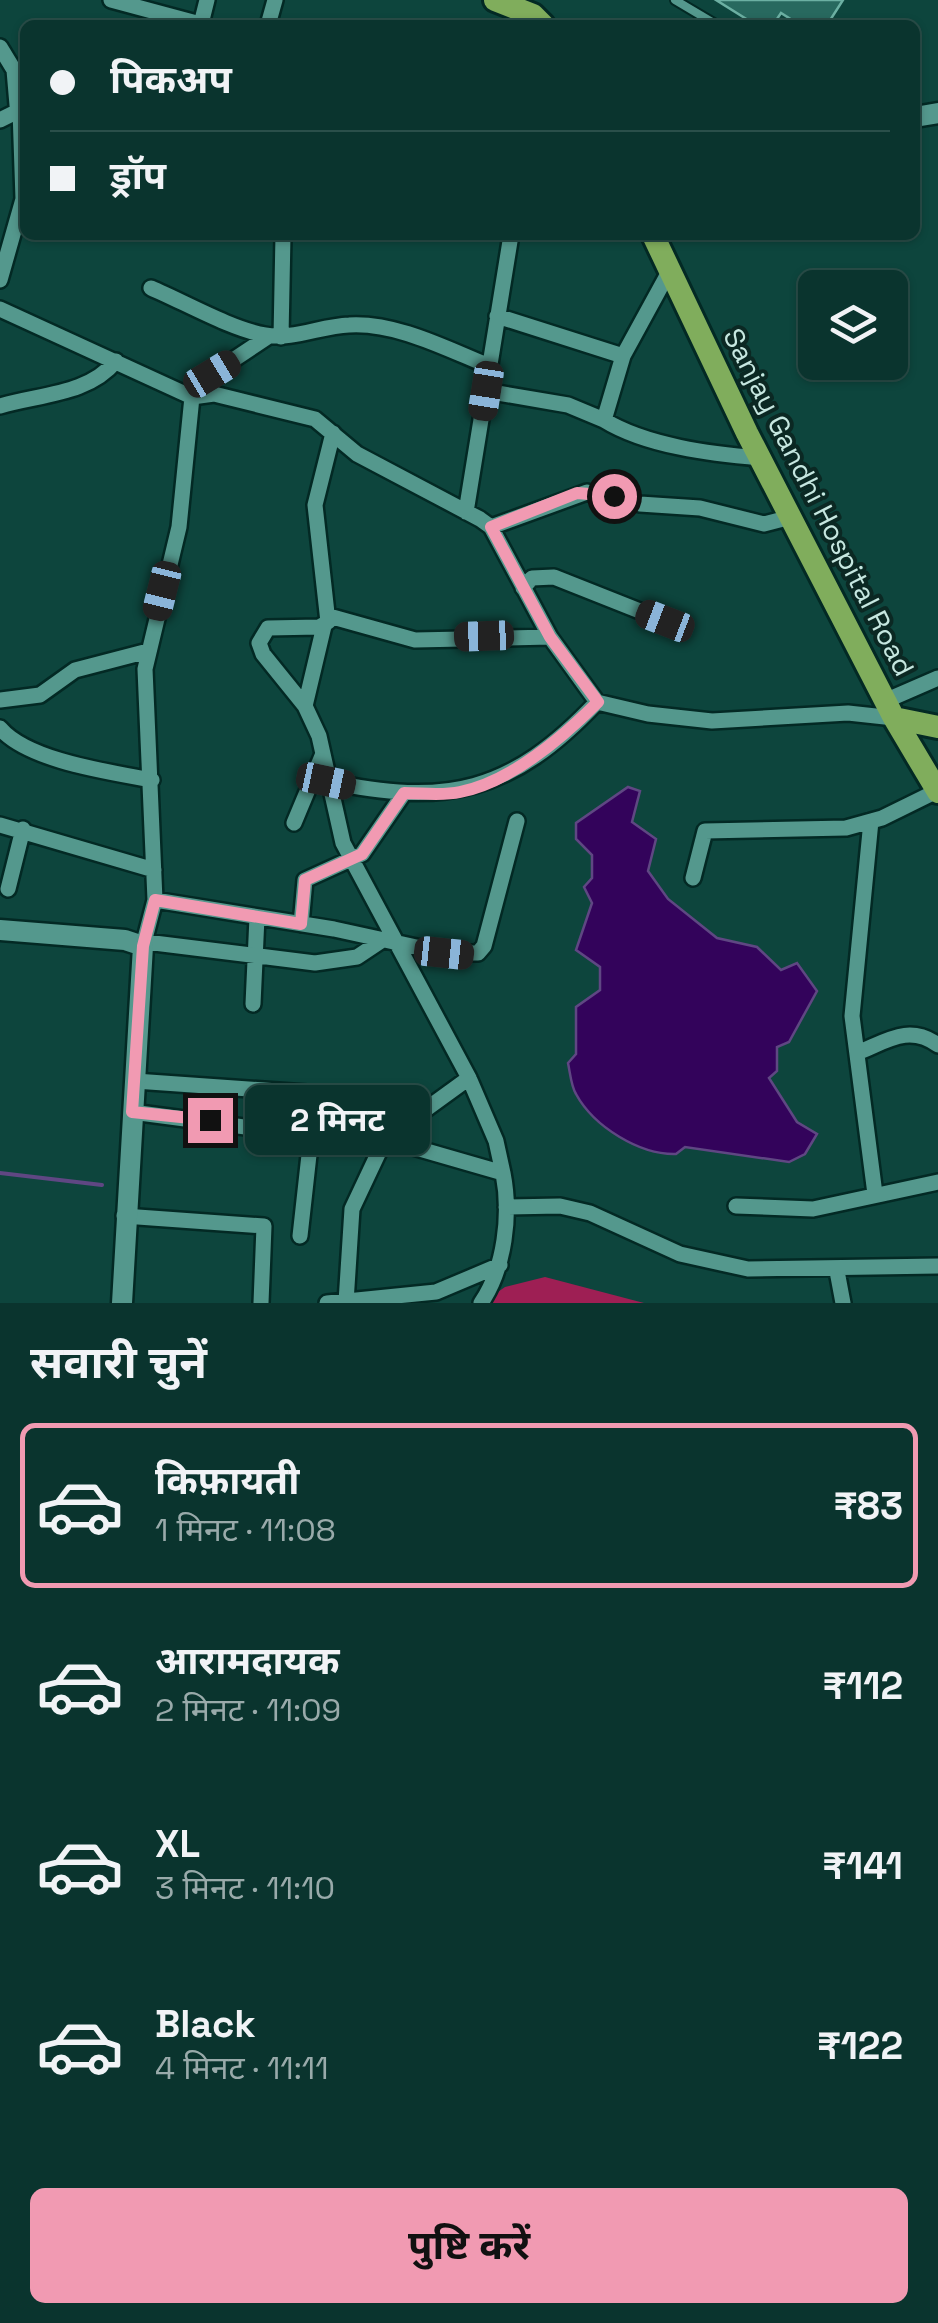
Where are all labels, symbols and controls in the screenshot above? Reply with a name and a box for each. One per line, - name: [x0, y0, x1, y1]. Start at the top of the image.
- text: पिकअप: [110, 56, 232, 104]
- text: ड्रॉप: [110, 152, 166, 200]
- map controls: [798, 270, 908, 380]
- button: layers: [798, 270, 908, 380]
- street label: Sanjay Gandhi Hospital Road: [715, 322, 923, 682]
- car: [179, 346, 245, 402]
- car: [466, 359, 506, 423]
- route start: [592, 474, 637, 519]
- car: [140, 558, 184, 624]
- car: [632, 596, 698, 646]
- car: [453, 620, 515, 652]
- car: [294, 760, 358, 802]
- car: [413, 935, 475, 971]
- callout: 2 मिनट: [245, 1085, 430, 1155]
- route end: [188, 1098, 233, 1143]
- text: 2 मिनट: [290, 1100, 385, 1140]
- text: सवारी चुनें: [30, 1334, 207, 1391]
- text: किफ़ायती: [155, 1457, 299, 1505]
- icon: car: [35, 1461, 125, 1551]
- text: ₹83: [833, 1482, 903, 1530]
- text: 1 मिनट · 11:08: [155, 1510, 336, 1550]
- text: आरामदायक: [155, 1637, 339, 1685]
- icon: car: [35, 1641, 125, 1731]
- text: ₹112: [822, 1662, 903, 1710]
- text: 2 मिनट · 11:09: [155, 1690, 341, 1730]
- text: XL: [155, 1820, 200, 1868]
- icon: car: [35, 1821, 125, 1911]
- text: ₹141: [822, 1842, 903, 1890]
- text: 3 मिनट · 11:10: [155, 1868, 335, 1908]
- text: Black: [155, 2000, 256, 2048]
- icon: car: [35, 2001, 125, 2091]
- text: ₹122: [817, 2022, 903, 2070]
- text: 4 मिनट · 11:11: [155, 2048, 329, 2088]
- button: पुष्टि करें: [30, 2188, 908, 2303]

